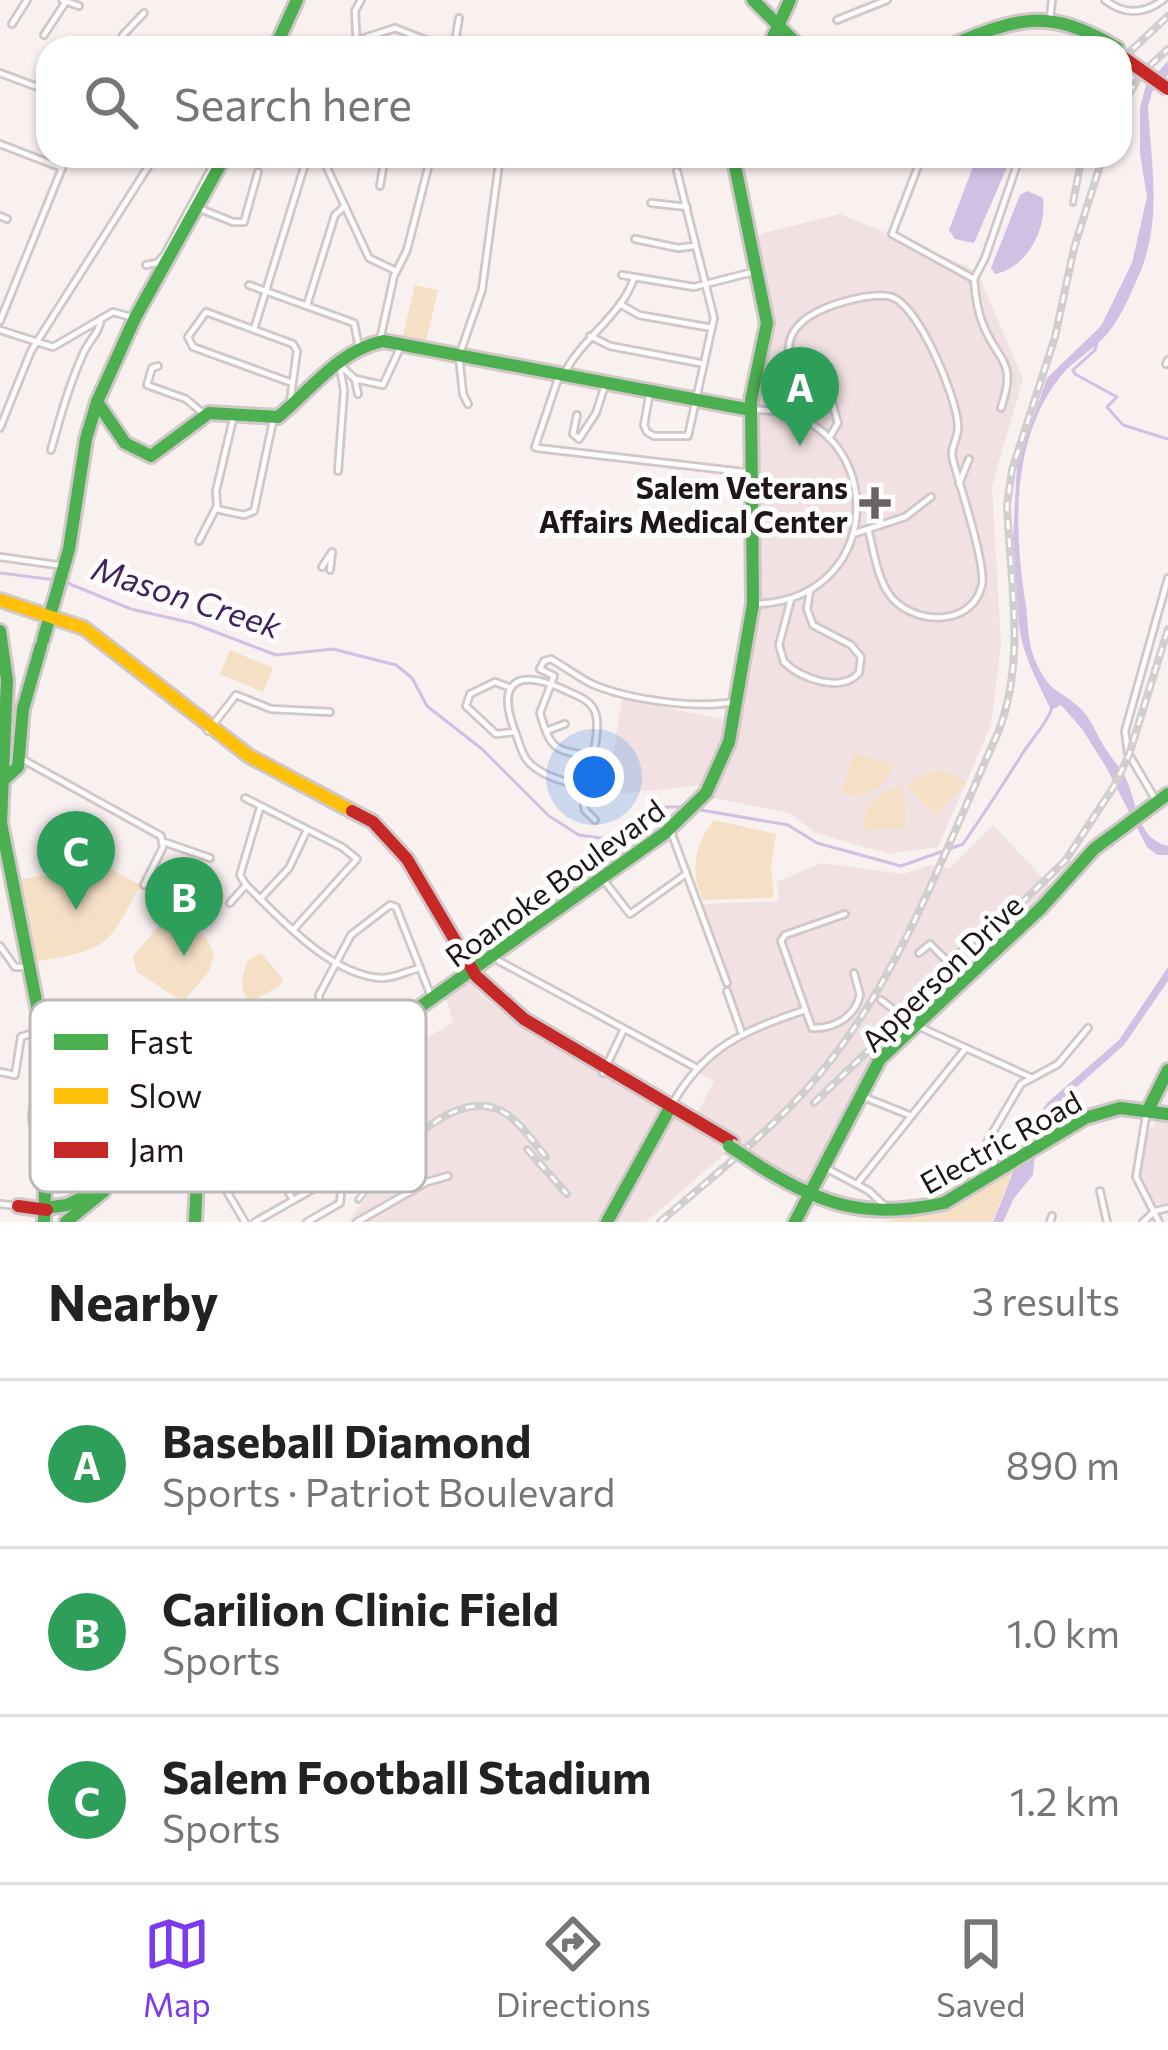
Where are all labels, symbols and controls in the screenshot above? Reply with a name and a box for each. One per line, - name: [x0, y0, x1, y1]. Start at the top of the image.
- search box: [36, 36, 1132, 168]
- icon: search: [78, 69, 144, 135]
- text: Search here: [174, 75, 412, 130]
- pin: A: [761, 347, 839, 446]
- place label: Salem Veterans Affairs Medical Center: [539, 468, 848, 539]
- marker: Salem Veterans Affairs Medical Center: [859, 487, 891, 519]
- water label: Mason Creek: [87, 546, 288, 646]
- your location: [564, 747, 624, 807]
- street label: Roanoke Boulevard: [437, 790, 671, 974]
- pin: C: [37, 811, 115, 910]
- pin: B: [145, 857, 223, 956]
- street label: Apperson Drive: [852, 886, 1030, 1058]
- legend: [30, 1000, 426, 1192]
- text: Fast: [129, 1020, 193, 1061]
- text: Slow: [129, 1074, 202, 1115]
- street label: Electric Road: [913, 1081, 1087, 1201]
- text: Jam: [129, 1128, 185, 1169]
- text: Nearby: [48, 1269, 218, 1332]
- text: 3 results: [972, 1276, 1120, 1324]
- text: Baseball Diamond: [162, 1412, 531, 1467]
- text: A: [73, 1440, 101, 1488]
- text: 890 m: [1006, 1440, 1120, 1488]
- text: Sports · Patriot Boulevard: [162, 1467, 615, 1515]
- text: Carilion Clinic Field: [162, 1580, 559, 1635]
- text: B: [74, 1608, 100, 1656]
- text: 1.0 km: [1007, 1608, 1120, 1656]
- text: Sports: [162, 1635, 281, 1683]
- text: Salem Football Stadium: [162, 1748, 651, 1803]
- text: C: [74, 1776, 100, 1824]
- text: 1.2 km: [1010, 1776, 1120, 1824]
- text: Sports: [162, 1803, 281, 1851]
- tab: Map: [143, 1911, 211, 2024]
- tab: Directions: [496, 1911, 651, 2024]
- tab: Saved: [936, 1911, 1025, 2024]

